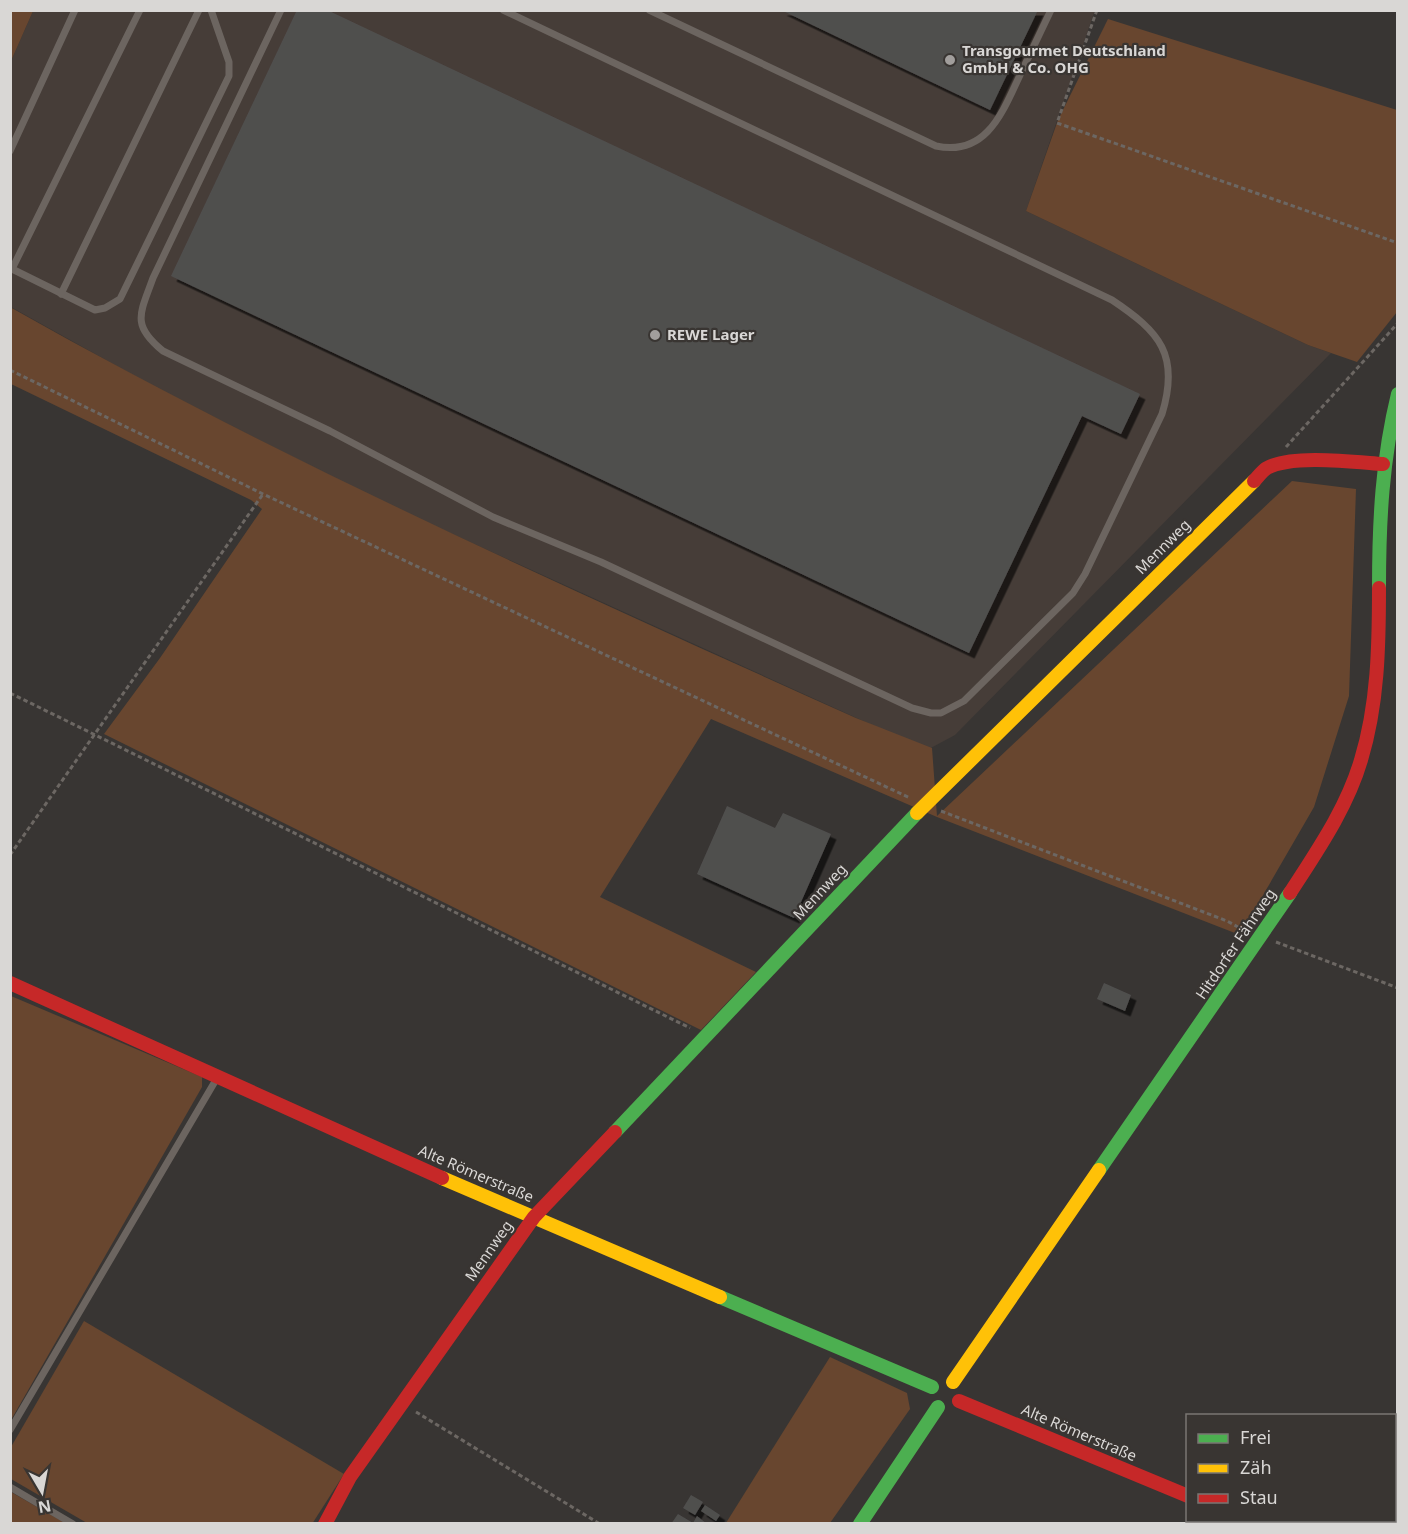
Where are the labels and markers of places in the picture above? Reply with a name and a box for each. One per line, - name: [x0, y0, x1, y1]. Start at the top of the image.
- place label: Transgourmet Deutschland GmbH & Co. OHG: [962, 40, 1166, 77]
- marker: Transgourmet Deutschland GmbH & Co. OHG: [943, 53, 957, 67]
- place label: REWE Lager: [667, 324, 755, 344]
- marker: REWE Lager: [648, 328, 662, 342]

